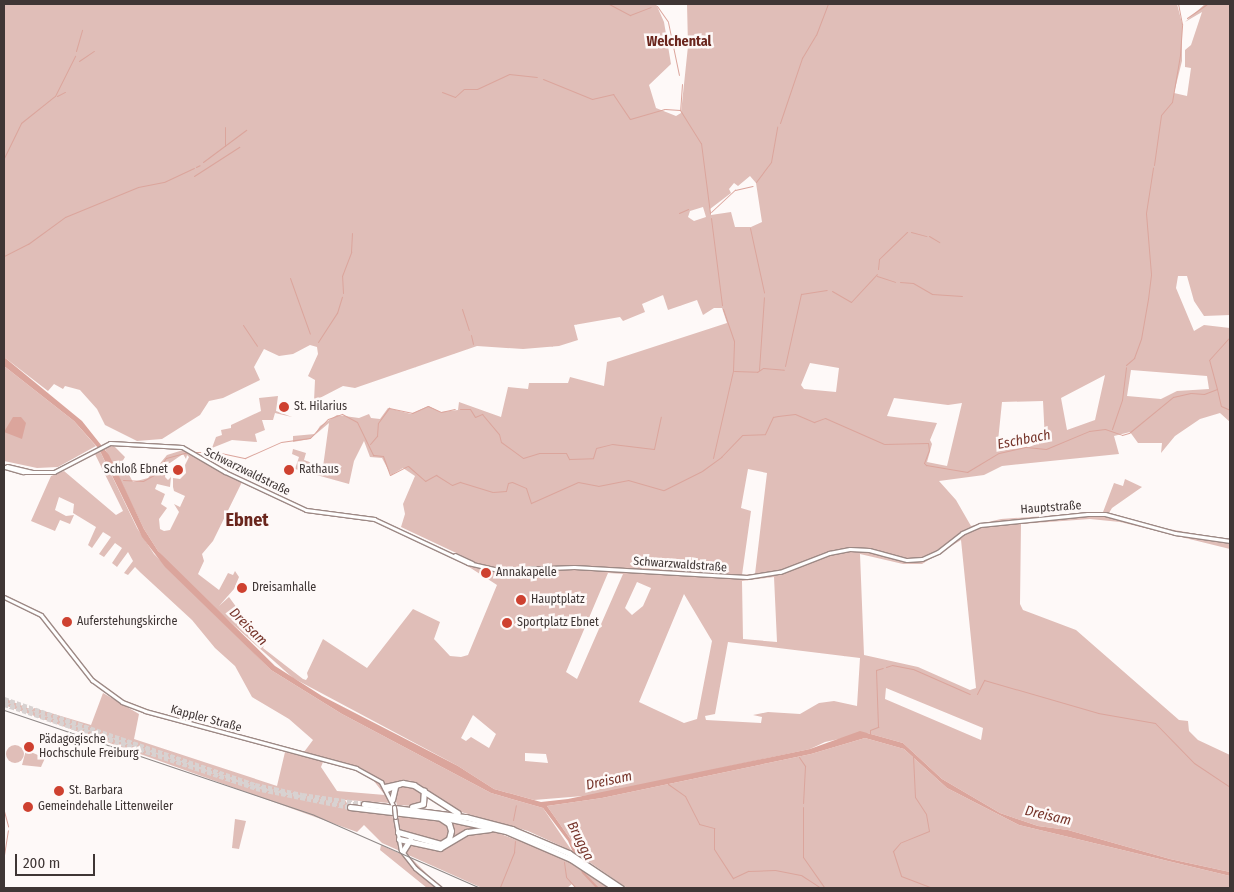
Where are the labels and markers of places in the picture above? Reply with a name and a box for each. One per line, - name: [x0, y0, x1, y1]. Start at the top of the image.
- place label: St. Hilarius: [294, 400, 347, 414]
- marker: St. Hilarius: [278, 401, 290, 413]
- place label: Schloß Ebnet: [104, 463, 168, 477]
- place label: Rathaus: [299, 463, 339, 477]
- marker: Schloß Ebnet: [172, 464, 184, 476]
- marker: Rathaus: [283, 464, 295, 476]
- place label: Annakapelle: [496, 566, 557, 580]
- marker: Annakapelle: [480, 567, 492, 579]
- place label: Dreisamhalle: [252, 581, 316, 595]
- marker: Dreisamhalle: [236, 582, 248, 594]
- place label: Hauptplatz: [531, 593, 585, 607]
- marker: Hauptplatz: [515, 594, 527, 606]
- place label: Auferstehungskirche: [77, 615, 177, 629]
- marker: Auferstehungskirche: [61, 616, 73, 628]
- place label: Sportplatz Ebnet: [517, 616, 599, 630]
- marker: Sportplatz Ebnet: [501, 617, 513, 629]
- place label: Pädagogische Hochschule Freiburg: [39, 733, 139, 761]
- marker: Pädagogische Hochschule Freiburg: [23, 741, 35, 753]
- place label: St. Barbara: [69, 784, 123, 798]
- marker: St. Barbara: [53, 785, 65, 797]
- place label: Gemeindehalle Littenweiler: [38, 800, 173, 814]
- marker: Gemeindehalle Littenweiler: [22, 801, 34, 813]

